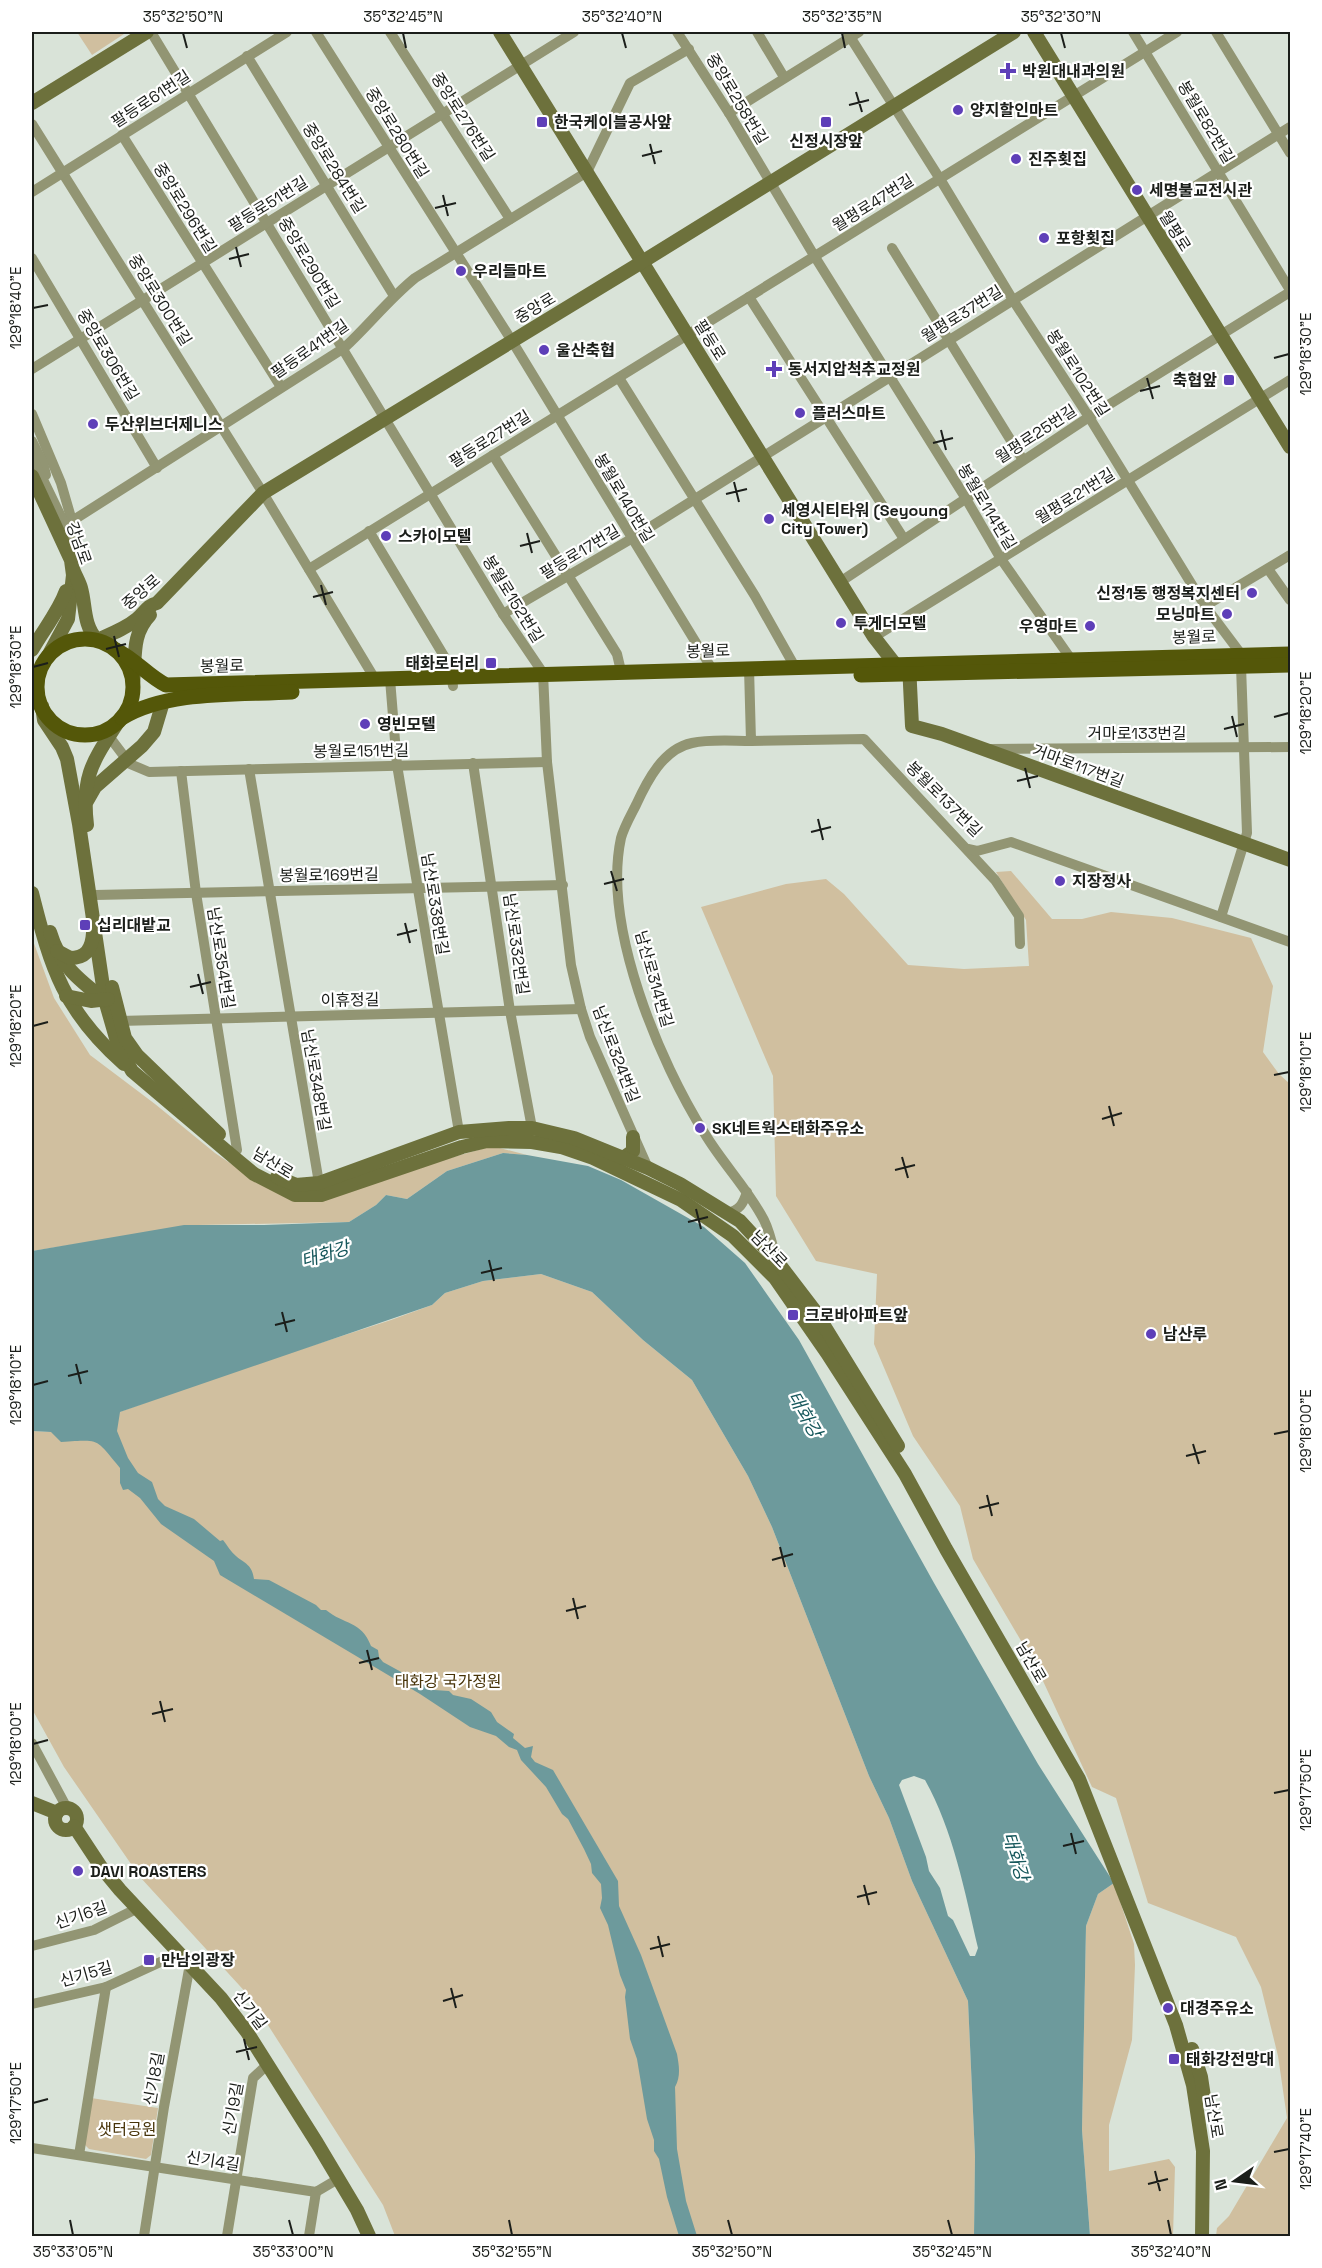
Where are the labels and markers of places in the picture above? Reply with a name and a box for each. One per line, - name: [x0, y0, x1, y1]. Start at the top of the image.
- place label: 박원대내과의원: [1022, 61, 1125, 82]
- marker: 박원대내과의원: [999, 62, 1017, 80]
- place label: 양지할인마트: [970, 100, 1059, 121]
- marker: 양지할인마트: [951, 103, 965, 117]
- place label: 한국케이블공사앞: [554, 112, 672, 133]
- marker: 한국케이블공사앞: [535, 115, 549, 129]
- marker: 신정시장앞: [819, 115, 833, 129]
- place label: 신정시장앞: [789, 131, 863, 152]
- place label: 진주횟집: [1028, 149, 1087, 170]
- marker: 진주횟집: [1009, 152, 1023, 166]
- place label: 세명불교전시관: [1149, 180, 1252, 201]
- marker: 세명불교전시관: [1130, 183, 1144, 197]
- place label: 포항횟집: [1056, 228, 1115, 249]
- marker: 포항횟집: [1037, 231, 1051, 245]
- place label: 우리들마트: [473, 261, 547, 282]
- marker: 우리들마트: [454, 264, 468, 278]
- place label: 울산축협: [556, 340, 615, 361]
- marker: 울산축협: [537, 343, 551, 357]
- place label: 동서지압척추교정원: [788, 359, 920, 380]
- marker: 동서지압척추교정원: [765, 360, 783, 378]
- place label: 축협앞: [1173, 370, 1217, 391]
- marker: 축협앞: [1222, 373, 1236, 387]
- place label: 플러스마트: [812, 403, 886, 424]
- marker: 플러스마트: [793, 406, 807, 420]
- place label: 두산위브더제니스: [105, 414, 223, 435]
- marker: 두산위브더제니스: [86, 417, 100, 431]
- place label: 세영시티타워 (Seyoung City Tower): [781, 500, 948, 539]
- marker: 세영시티타워 (Seyoung City Tower): [762, 512, 776, 526]
- place label: 스카이모텔: [398, 526, 472, 547]
- marker: 스카이모텔: [379, 529, 393, 543]
- place label: 신정1동 행정복지센터: [1096, 583, 1240, 604]
- marker: 신정1동 행정복지센터: [1245, 586, 1259, 600]
- place label: 모닝마트: [1156, 604, 1215, 625]
- marker: 모닝마트: [1220, 607, 1234, 621]
- place label: 투게더모텔: [853, 613, 927, 634]
- marker: 투게더모텔: [834, 616, 848, 630]
- place label: 우영마트: [1019, 616, 1078, 637]
- marker: 우영마트: [1083, 619, 1097, 633]
- place label: 태화로터리: [405, 653, 479, 674]
- marker: 태화로터리: [484, 656, 498, 670]
- place label: 영빈모텔: [377, 714, 436, 735]
- marker: 영빈모텔: [358, 717, 372, 731]
- place label: 지장정사: [1072, 871, 1131, 892]
- marker: 지장정사: [1053, 874, 1067, 888]
- place label: 십리대밭교: [97, 915, 171, 936]
- marker: 십리대밭교: [78, 918, 92, 932]
- place label: SK네트웍스태화주유소: [712, 1118, 864, 1139]
- marker: SK네트웍스태화주유소: [693, 1121, 707, 1135]
- place label: 크로바아파트앞: [805, 1305, 908, 1326]
- marker: 크로바아파트앞: [786, 1308, 800, 1322]
- place label: 남산루: [1163, 1324, 1207, 1345]
- marker: 남산루: [1144, 1327, 1158, 1341]
- place label: DAVI ROASTERS: [90, 1861, 207, 1882]
- marker: DAVI ROASTERS: [71, 1864, 85, 1878]
- place label: 만남의광장: [161, 1950, 235, 1971]
- marker: 만남의광장: [142, 1953, 156, 1967]
- place label: 대경주유소: [1180, 1998, 1254, 2019]
- marker: 대경주유소: [1161, 2001, 1175, 2015]
- place label: 태화강전망대: [1186, 2049, 1274, 2070]
- marker: 태화강전망대: [1167, 2052, 1181, 2066]

